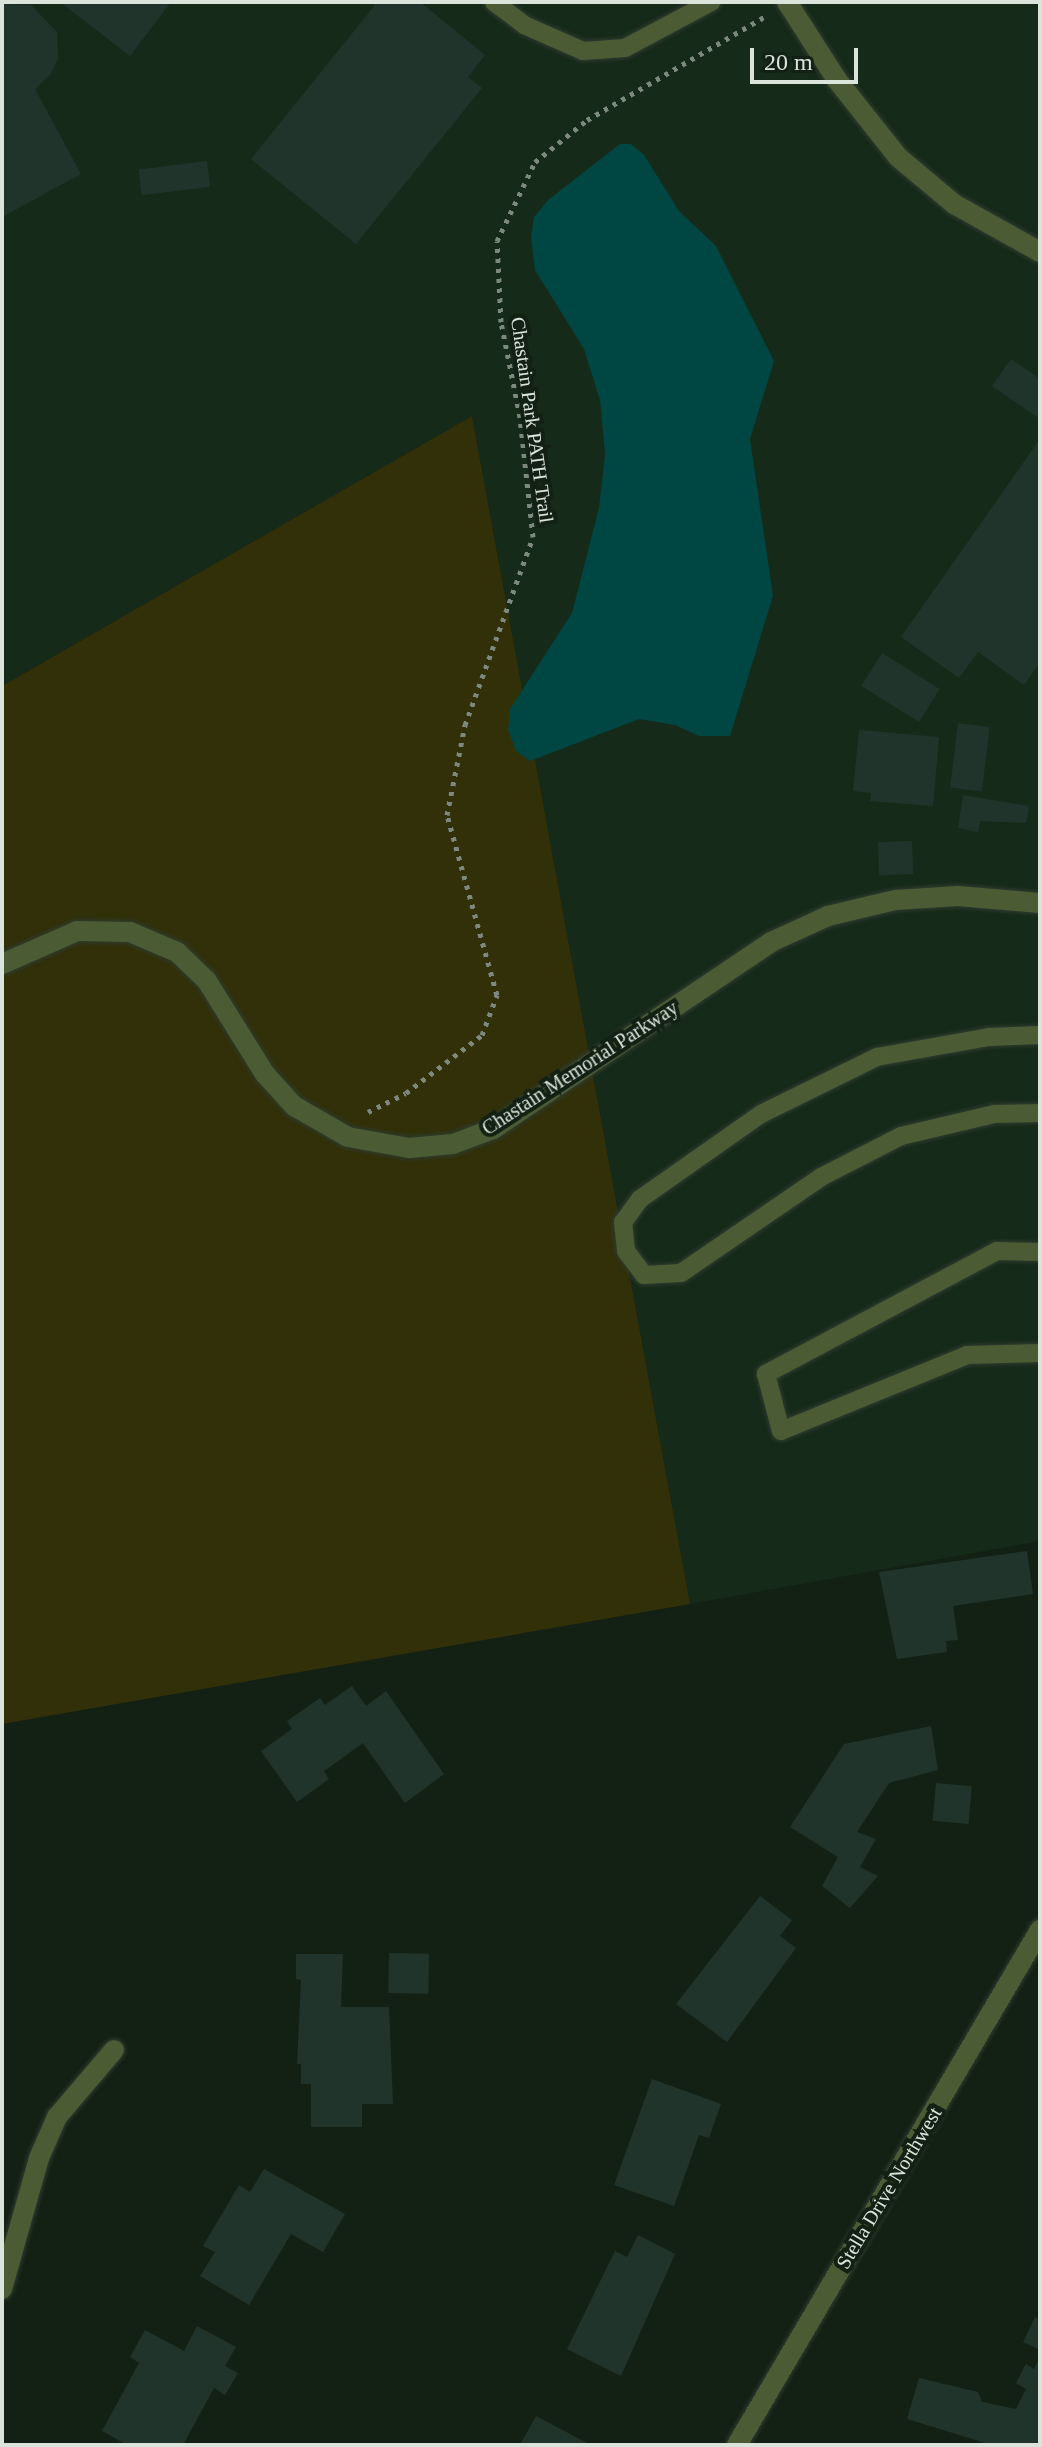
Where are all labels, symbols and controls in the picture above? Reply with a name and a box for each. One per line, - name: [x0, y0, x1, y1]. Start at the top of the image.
- scale bar: [754, 32, 862, 82]
- text: 20 m: [764, 49, 813, 75]
- street label: Chastain Park PATH Trail: [506, 315, 558, 525]
- street label: Chastain Memorial Parkway: [478, 996, 682, 1140]
- street label: Stella Drive Northwest: [831, 2103, 947, 2273]

